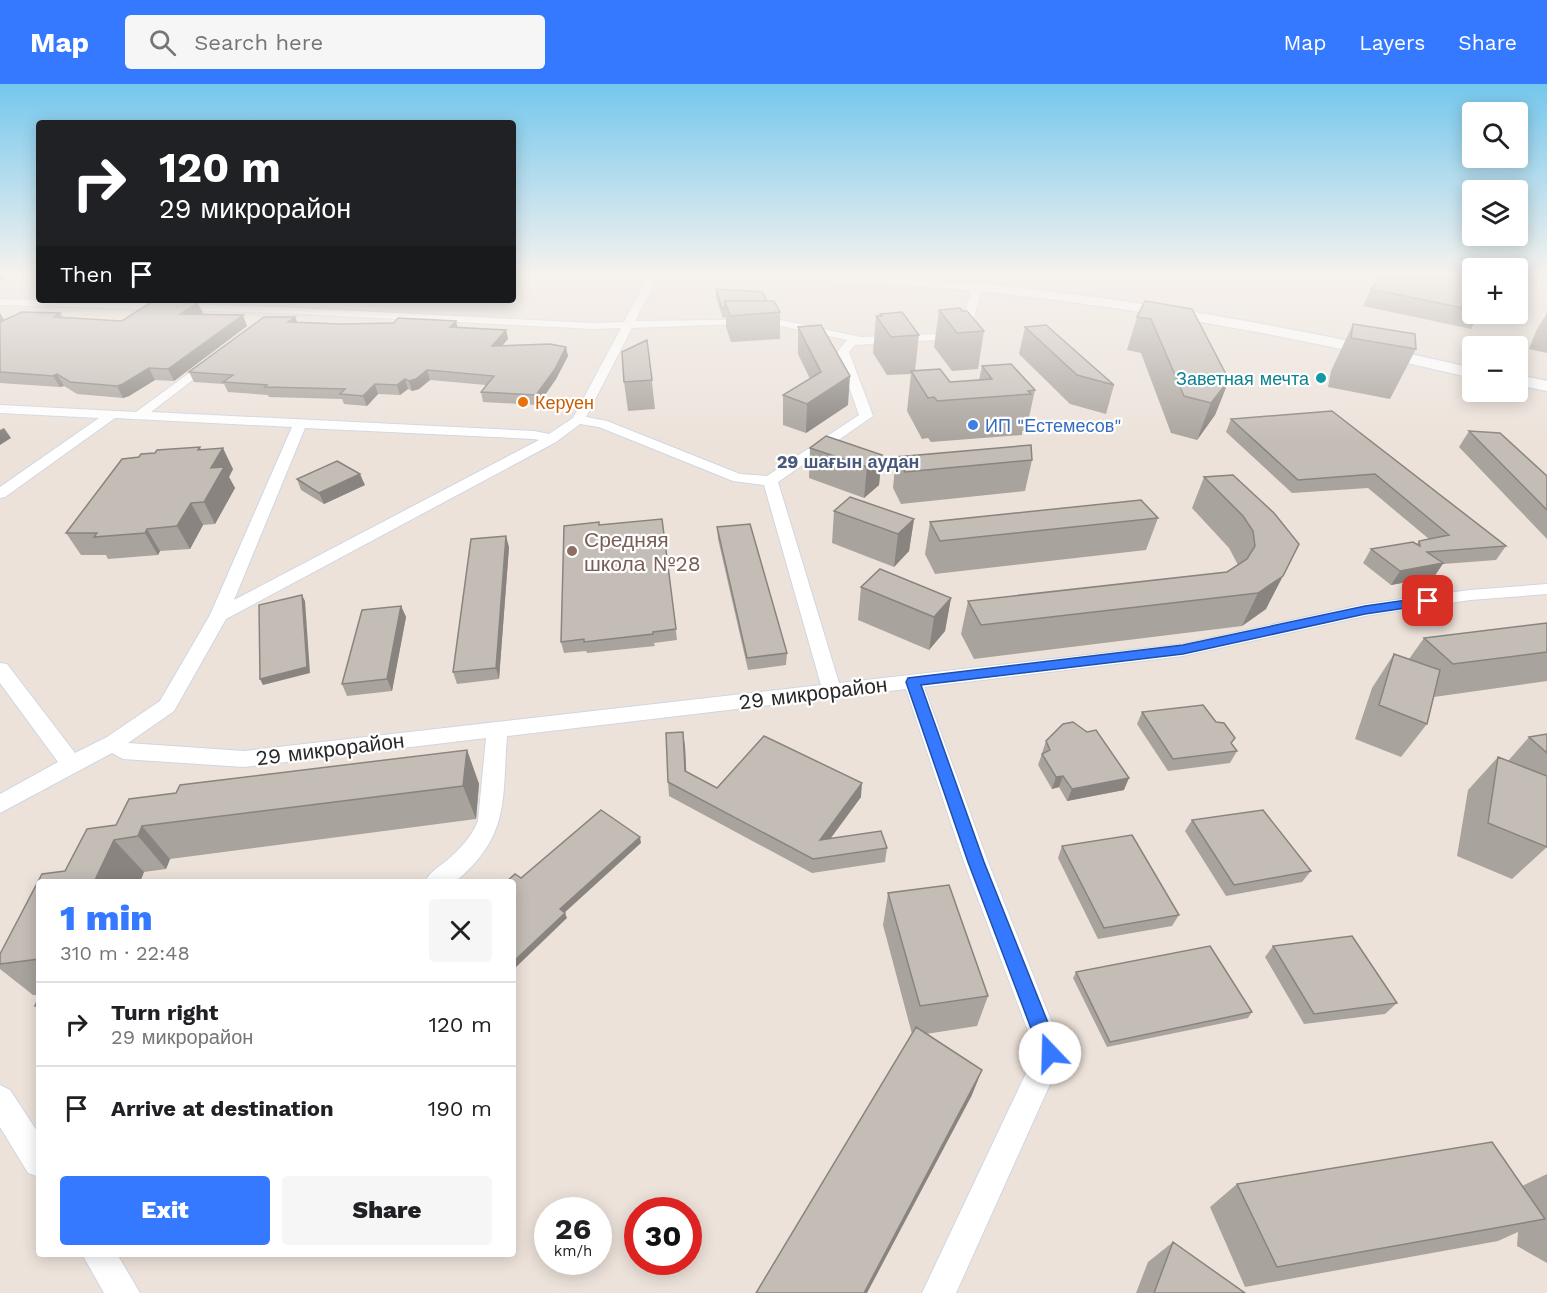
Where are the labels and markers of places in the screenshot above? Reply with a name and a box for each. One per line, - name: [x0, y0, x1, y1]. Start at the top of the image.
- place label: Заветная мечта: [1176, 368, 1310, 389]
- marker: Заветная мечта: [1314, 371, 1328, 385]
- place label: Керуен: [535, 392, 594, 413]
- marker: Керуен: [516, 395, 530, 409]
- place label: ИП "Естемесов": [985, 415, 1122, 436]
- marker: ИП "Естемесов": [966, 418, 980, 432]
- place label: Средняя школа №28: [584, 527, 701, 576]
- marker: Средняя школа №28: [565, 544, 579, 558]
- pin: [1402, 575, 1453, 626]

